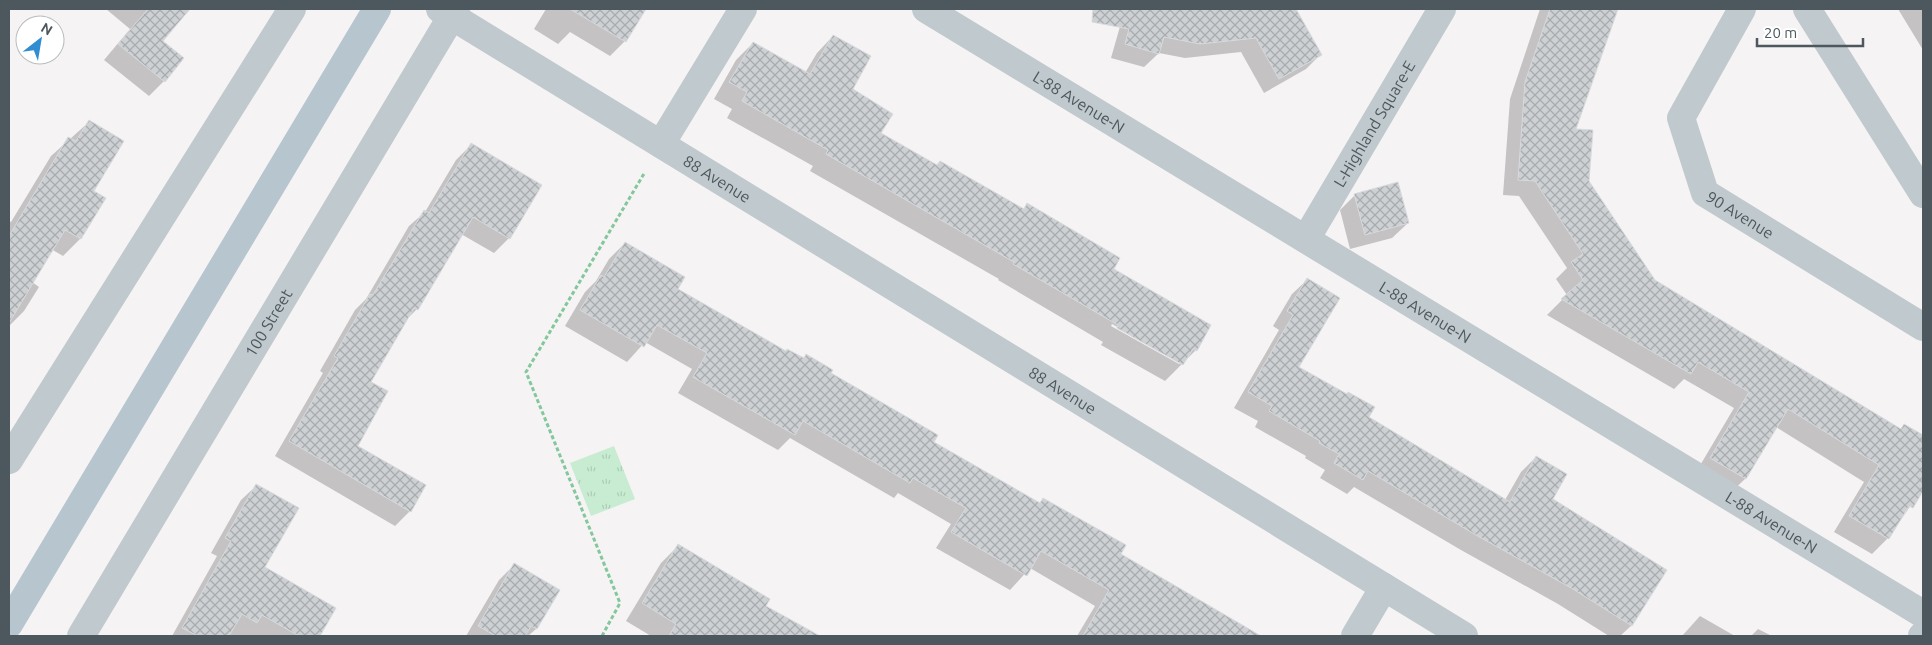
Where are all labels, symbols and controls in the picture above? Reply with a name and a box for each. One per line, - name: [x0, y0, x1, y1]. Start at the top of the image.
- north arrow: [15, 15, 65, 65]
- scale bar: [1757, 15, 1863, 47]
- text: N: [38, 19, 55, 38]
- text: 20 m: [1764, 24, 1797, 41]
- street label: L-Highland Square-E: [1330, 57, 1419, 190]
- street label: L-88 Avenue-N: [1030, 67, 1128, 136]
- street label: 88 Avenue: [680, 151, 754, 206]
- street label: 90 Avenue: [1703, 187, 1777, 242]
- street label: L-88 Avenue-N: [1376, 277, 1474, 347]
- street label: 100 Street: [241, 285, 296, 360]
- street label: 88 Avenue: [1026, 363, 1100, 418]
- street label: L-88 Avenue-N: [1723, 487, 1820, 557]

